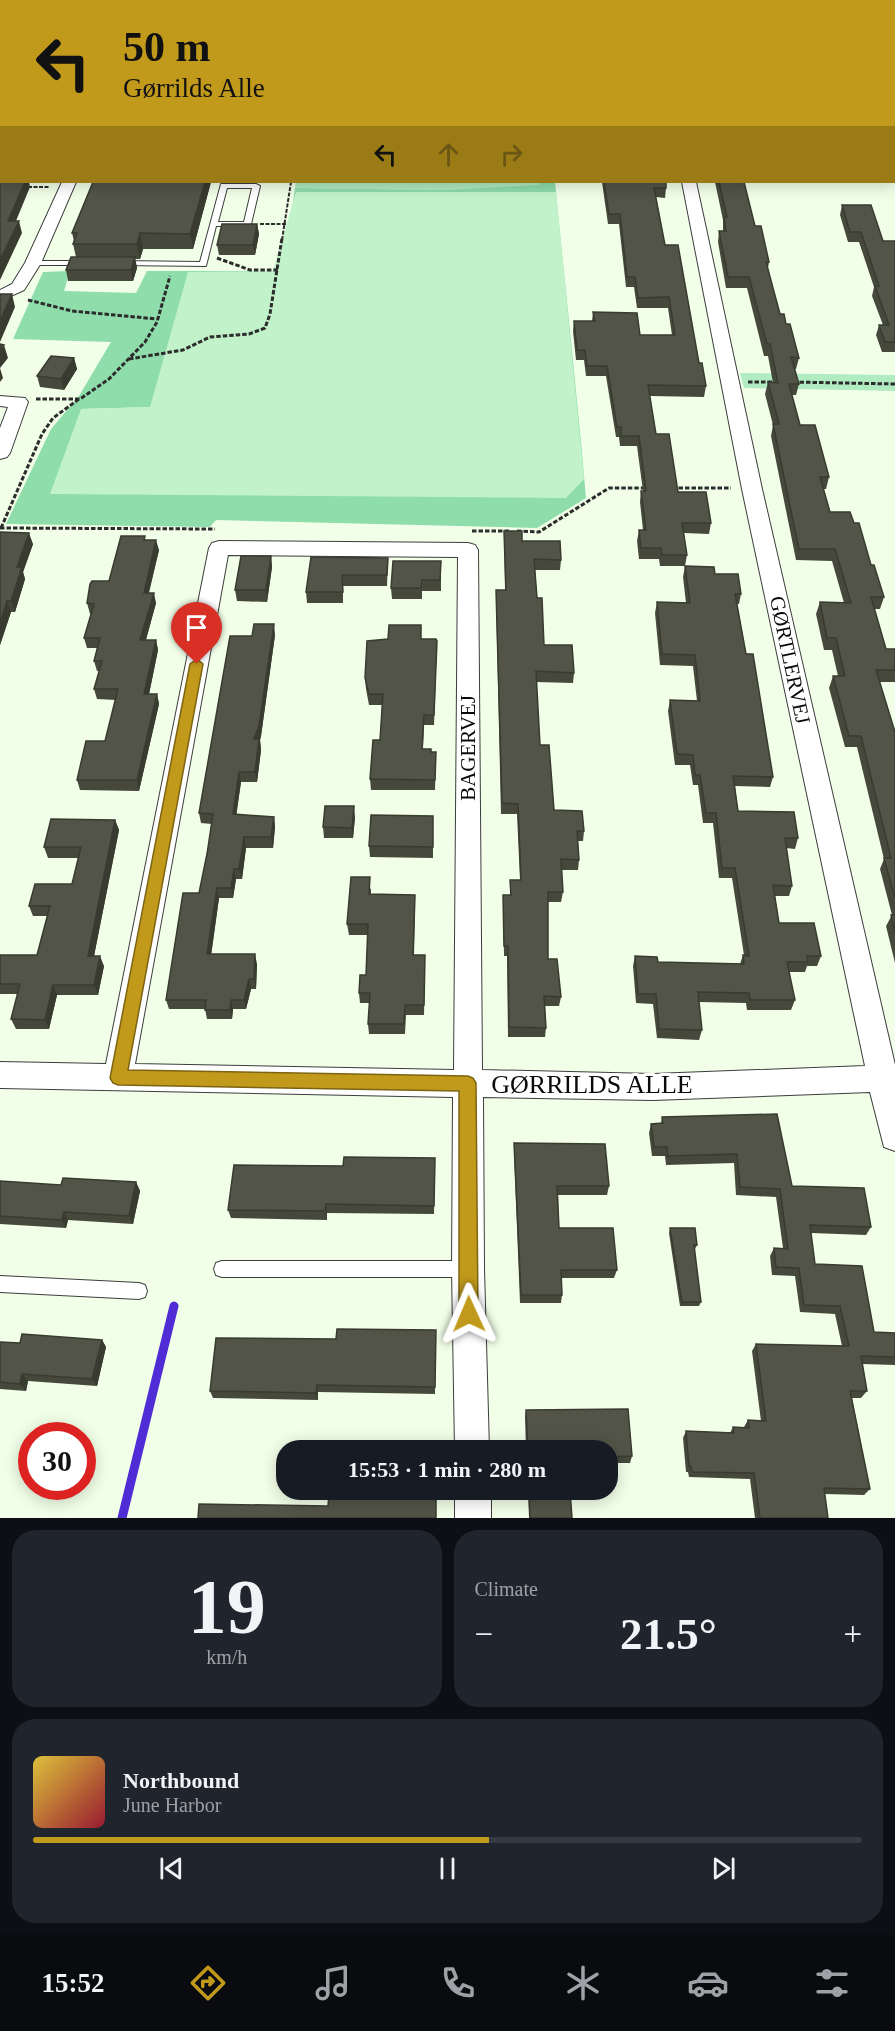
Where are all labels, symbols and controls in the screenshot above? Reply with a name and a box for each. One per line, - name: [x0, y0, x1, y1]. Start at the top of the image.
- icon: left: [24, 24, 102, 102]
- text: 50 m: [123, 24, 211, 70]
- text: Gørrilds Alle: [123, 73, 265, 103]
- icon: left: [369, 138, 402, 171]
- icon: ahead: [432, 138, 465, 171]
- icon: right: [495, 138, 528, 171]
- street label: GØRTLERVEJ: [765, 594, 815, 726]
- pin: [171, 602, 222, 664]
- icon: arrive: [180, 611, 213, 644]
- street label: BAGERVEJ: [456, 695, 480, 801]
- street label: GØRRILDS ALLE: [491, 1070, 693, 1099]
- position arrow: [437, 1282, 501, 1346]
- speed limit sign: 30: [18, 1422, 96, 1500]
- text: 15:53 · 1 min · 280 m: [348, 1457, 546, 1482]
- text: 19: [188, 1563, 266, 1650]
- text: Climate: [475, 1578, 538, 1600]
- text: 21.5°: [620, 1609, 717, 1659]
- text: −: [475, 1616, 493, 1652]
- text: +: [843, 1616, 862, 1652]
- text: km/h: [206, 1646, 247, 1668]
- text: Northbound: [123, 1768, 239, 1793]
- text: June Harbor: [123, 1794, 221, 1816]
- icon: previous: [155, 1852, 188, 1885]
- icon: pause: [431, 1852, 464, 1885]
- icon: next: [707, 1852, 740, 1885]
- icon: directions: [187, 1962, 229, 2004]
- icon: music: [312, 1962, 354, 2004]
- icon: phone: [437, 1962, 479, 2004]
- icon: climate: [562, 1962, 604, 2004]
- icon: car: [687, 1962, 729, 2004]
- icon: filters: [811, 1962, 853, 2004]
- text: 15:52: [41, 1968, 104, 1998]

